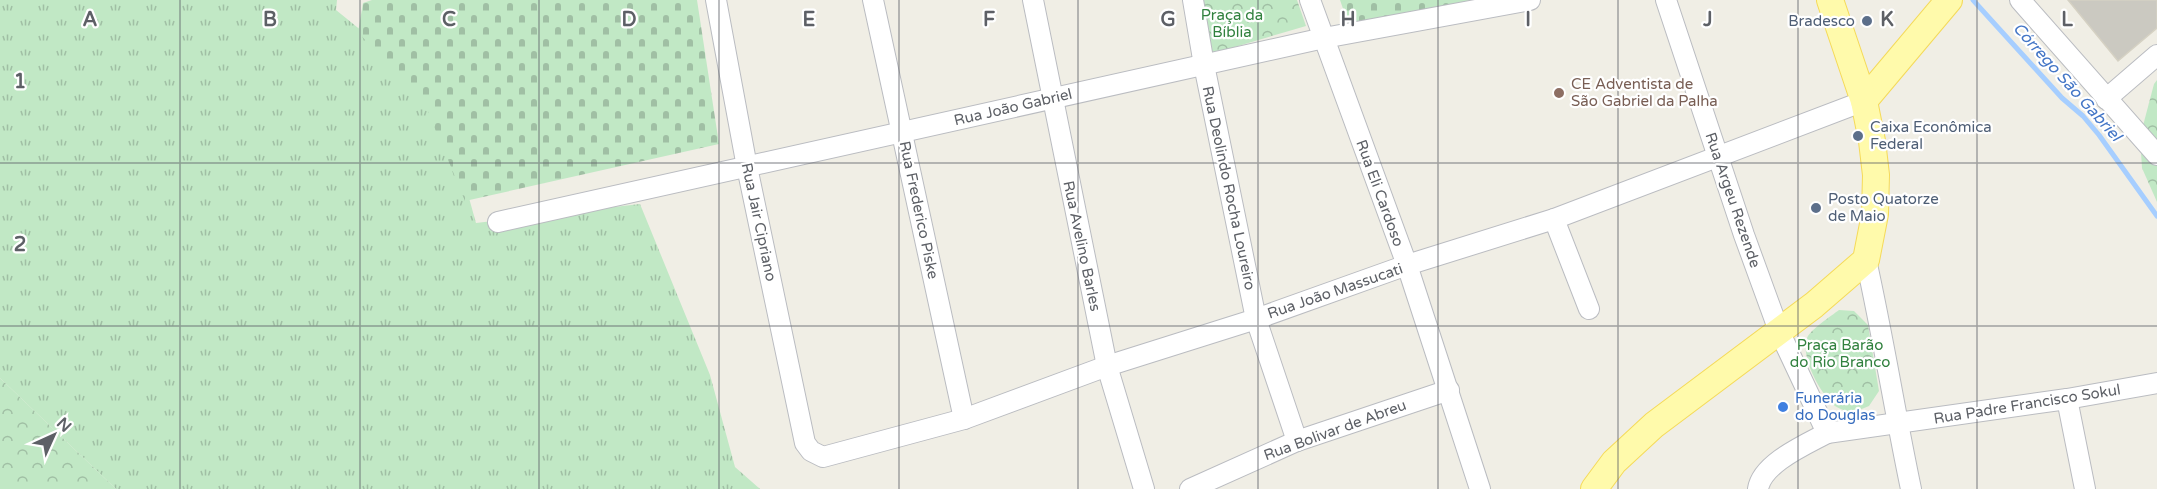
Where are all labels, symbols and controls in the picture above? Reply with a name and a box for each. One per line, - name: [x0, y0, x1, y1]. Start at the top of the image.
- park label: Praça da Bíblia: [1201, 6, 1263, 41]
- text: A: [83, 8, 98, 32]
- text: B: [263, 8, 277, 32]
- text: C: [442, 8, 456, 32]
- text: D: [621, 8, 637, 32]
- text: E: [803, 8, 816, 32]
- text: F: [983, 8, 995, 32]
- text: G: [1160, 8, 1176, 32]
- text: H: [1340, 8, 1356, 32]
- text: I: [1525, 8, 1531, 32]
- text: J: [1702, 8, 1713, 32]
- text: K: [1880, 8, 1894, 32]
- text: L: [2061, 8, 2073, 32]
- place label: Bradesco: [1788, 12, 1855, 30]
- marker: Bradesco: [1860, 14, 1874, 28]
- water label: Córrego São Gabriel: [2008, 19, 2127, 147]
- text: 1: [14, 70, 26, 94]
- place label: CE Adventista de São Gabriel da Palha: [1571, 75, 1718, 110]
- street label: Rua Deolindo Rocha Loureiro: [1199, 84, 1259, 292]
- street label: Rua João Gabriel: [952, 85, 1074, 129]
- marker: CE Adventista de São Gabriel da Palha: [1552, 86, 1566, 100]
- place label: Caixa Econômica Federal: [1870, 118, 1992, 153]
- marker: Caixa Econômica Federal: [1851, 129, 1865, 143]
- street label: Rua Argeu Rezende: [1701, 130, 1765, 270]
- street label: Rua Eli Cardoso: [1352, 137, 1408, 249]
- street label: Rua Frederico Piske: [896, 139, 942, 281]
- street label: Rua Jair Cipriano: [738, 161, 780, 283]
- street label: Rua Avelino Barles: [1059, 179, 1105, 313]
- place label: Posto Quatorze de Maio: [1828, 190, 1939, 225]
- marker: Posto Quatorze de Maio: [1809, 201, 1823, 215]
- text: 2: [14, 233, 26, 257]
- street label: Rua João Massucati: [1265, 259, 1405, 323]
- park label: Praça Barão do Rio Branco: [1790, 336, 1890, 371]
- street label: Rua Padre Francisco Sokul: [1932, 380, 2122, 428]
- place label: Funerária do Douglas: [1795, 389, 1876, 424]
- street label: Rua Bolivar de Abreu: [1261, 396, 1409, 464]
- marker: Funerária do Douglas: [1776, 400, 1790, 414]
- north arrow: [24, 405, 84, 465]
- text: N: [52, 413, 76, 437]

